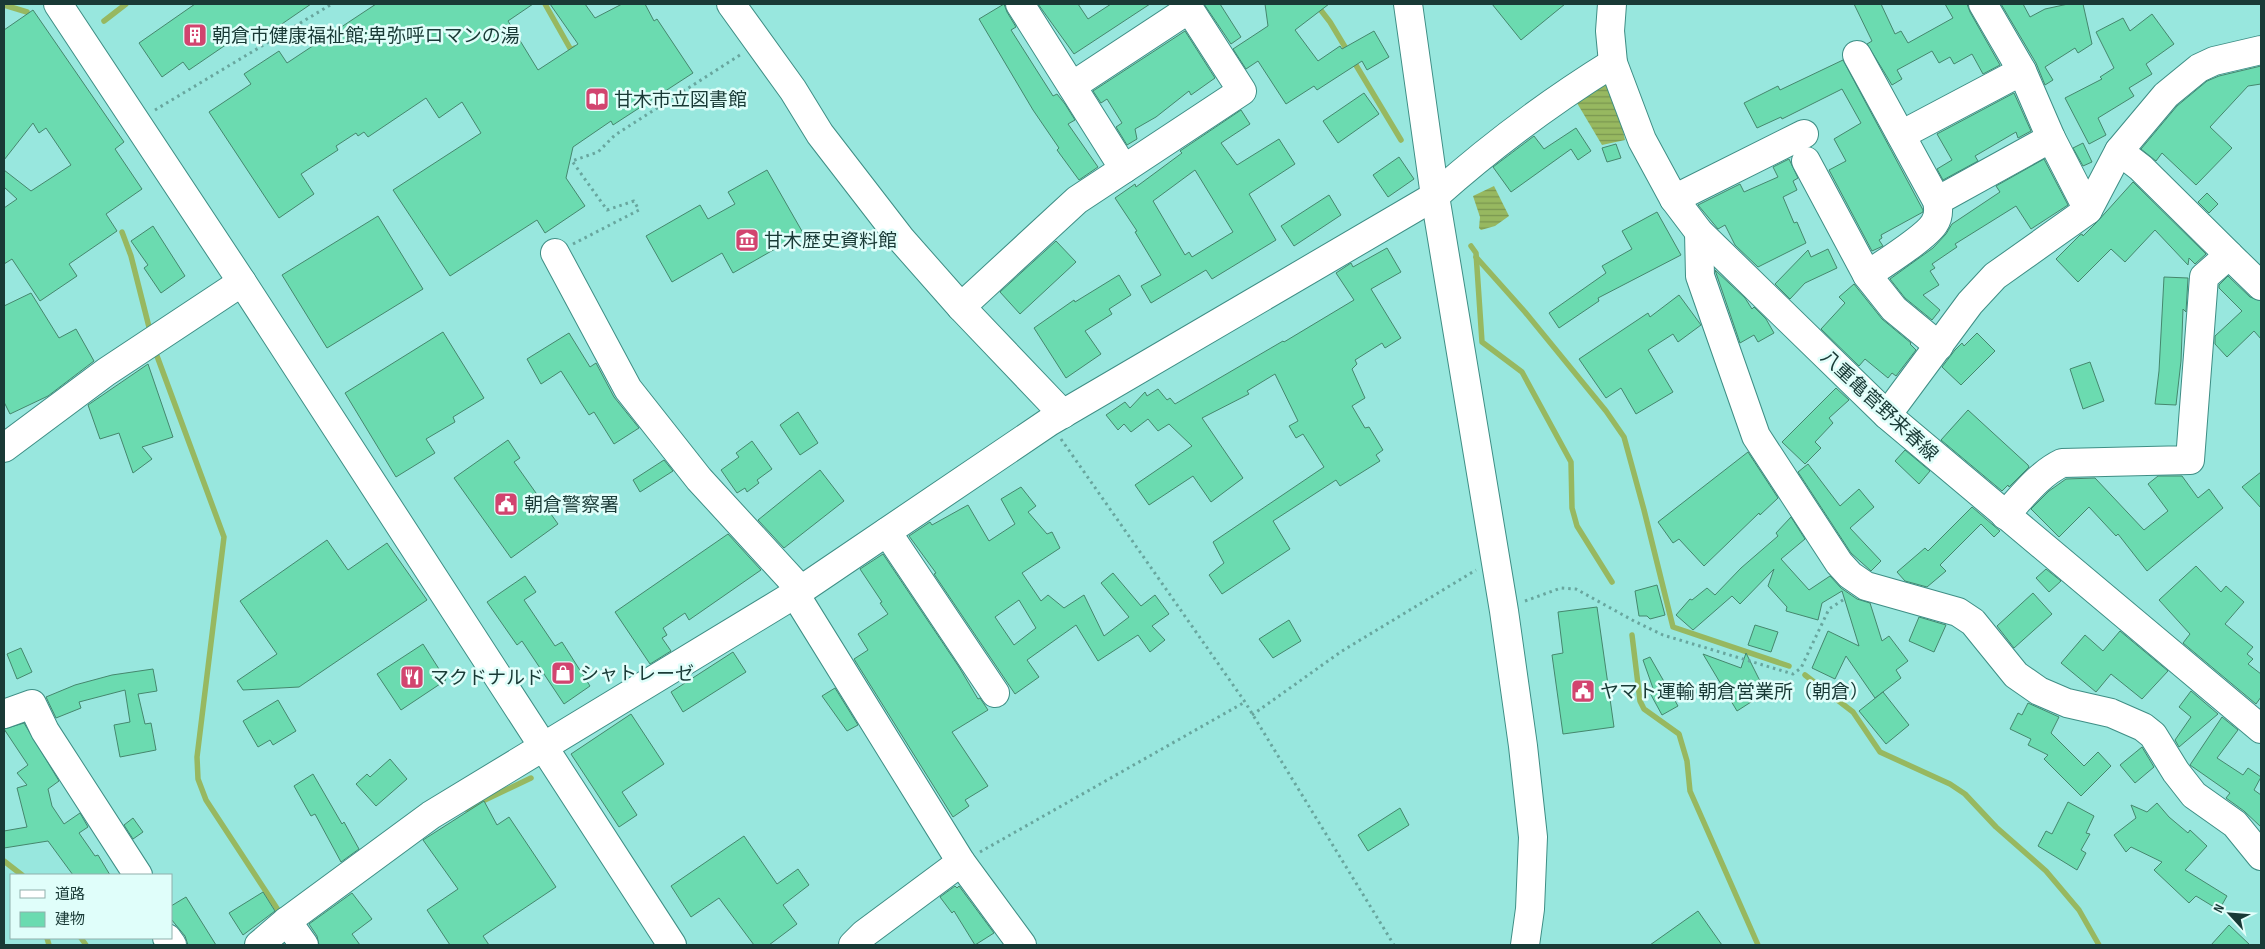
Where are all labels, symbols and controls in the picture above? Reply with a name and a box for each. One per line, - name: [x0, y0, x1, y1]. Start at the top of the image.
- building icon: 朝倉市健康福祉館;卑弥呼ロマンの湯: [182, 22, 208, 48]
- place label: 朝倉市健康福祉館;卑弥呼ロマンの湯: [212, 25, 520, 48]
- library icon: 甘木市立図書館: [584, 86, 610, 112]
- place label: 甘木市立図書館: [614, 89, 747, 112]
- museum icon: 甘木歴史資料館: [734, 227, 760, 253]
- place label: 甘木歴史資料館: [764, 230, 897, 253]
- street label: 八重亀菅野来春線: [1816, 346, 1942, 466]
- public building icon: 朝倉警察署: [493, 491, 519, 517]
- place label: 朝倉警察署: [524, 494, 619, 517]
- shop icon: シャトレーゼ: [550, 660, 576, 686]
- place label: シャトレーゼ: [580, 663, 694, 686]
- restaurant icon: マクドナルド: [399, 664, 425, 690]
- place label: マクドナルド: [430, 667, 544, 690]
- public building icon: ヤマト運輸 朝倉営業所（朝倉）: [1570, 678, 1596, 704]
- place label: ヤマト運輸 朝倉営業所（朝倉）: [1600, 681, 1869, 704]
- legend: [10, 874, 172, 939]
- text: 道路: [55, 885, 85, 904]
- north arrow: [2205, 889, 2255, 939]
- text: N: [2209, 901, 2228, 916]
- text: 建物: [55, 910, 85, 929]

